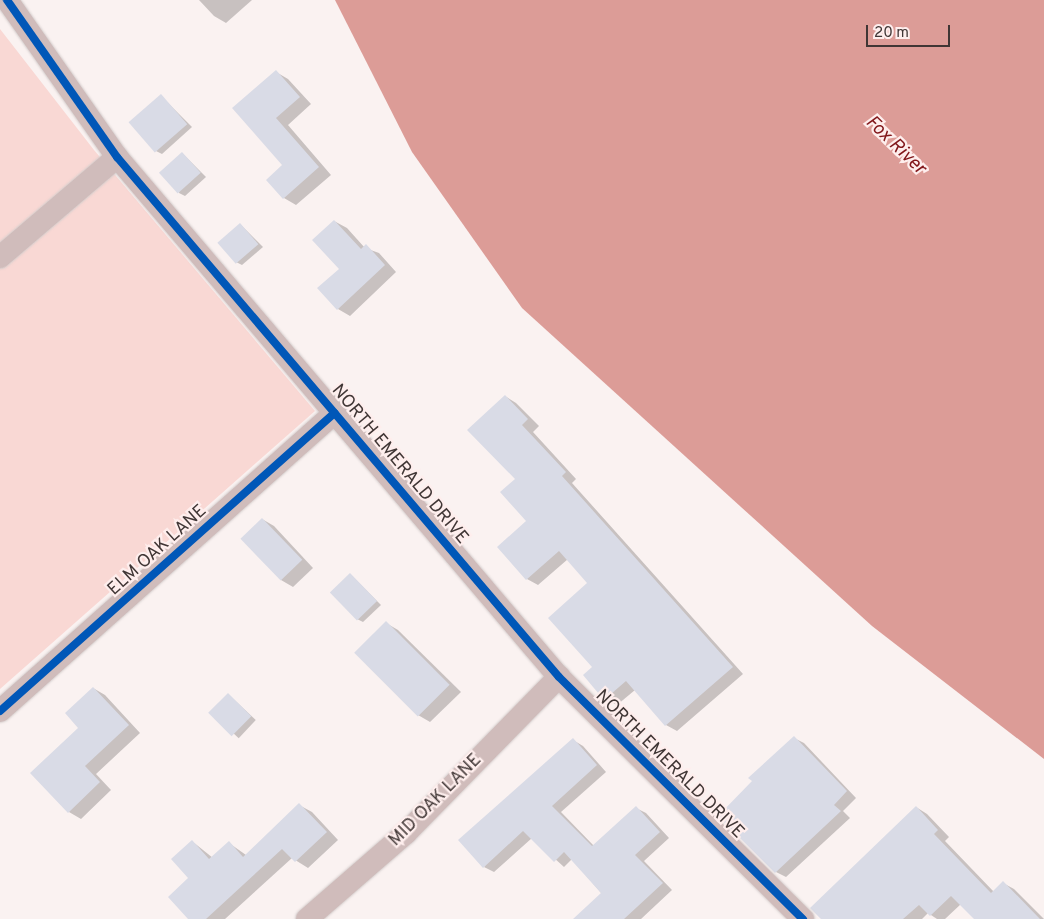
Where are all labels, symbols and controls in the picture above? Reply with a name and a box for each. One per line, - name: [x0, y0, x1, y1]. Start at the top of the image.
- scale bar: [869, 15, 953, 47]
- text: 20 m: [874, 24, 909, 43]
- water label: Fox River: [860, 112, 930, 180]
- street label: NORTH EMERALD DRIVE: [326, 381, 472, 549]
- street label: ELM OAK LANE: [104, 501, 212, 601]
- street label: NORTH EMERALD DRIVE: [590, 686, 748, 844]
- street label: MID OAK LANE: [385, 750, 487, 852]

